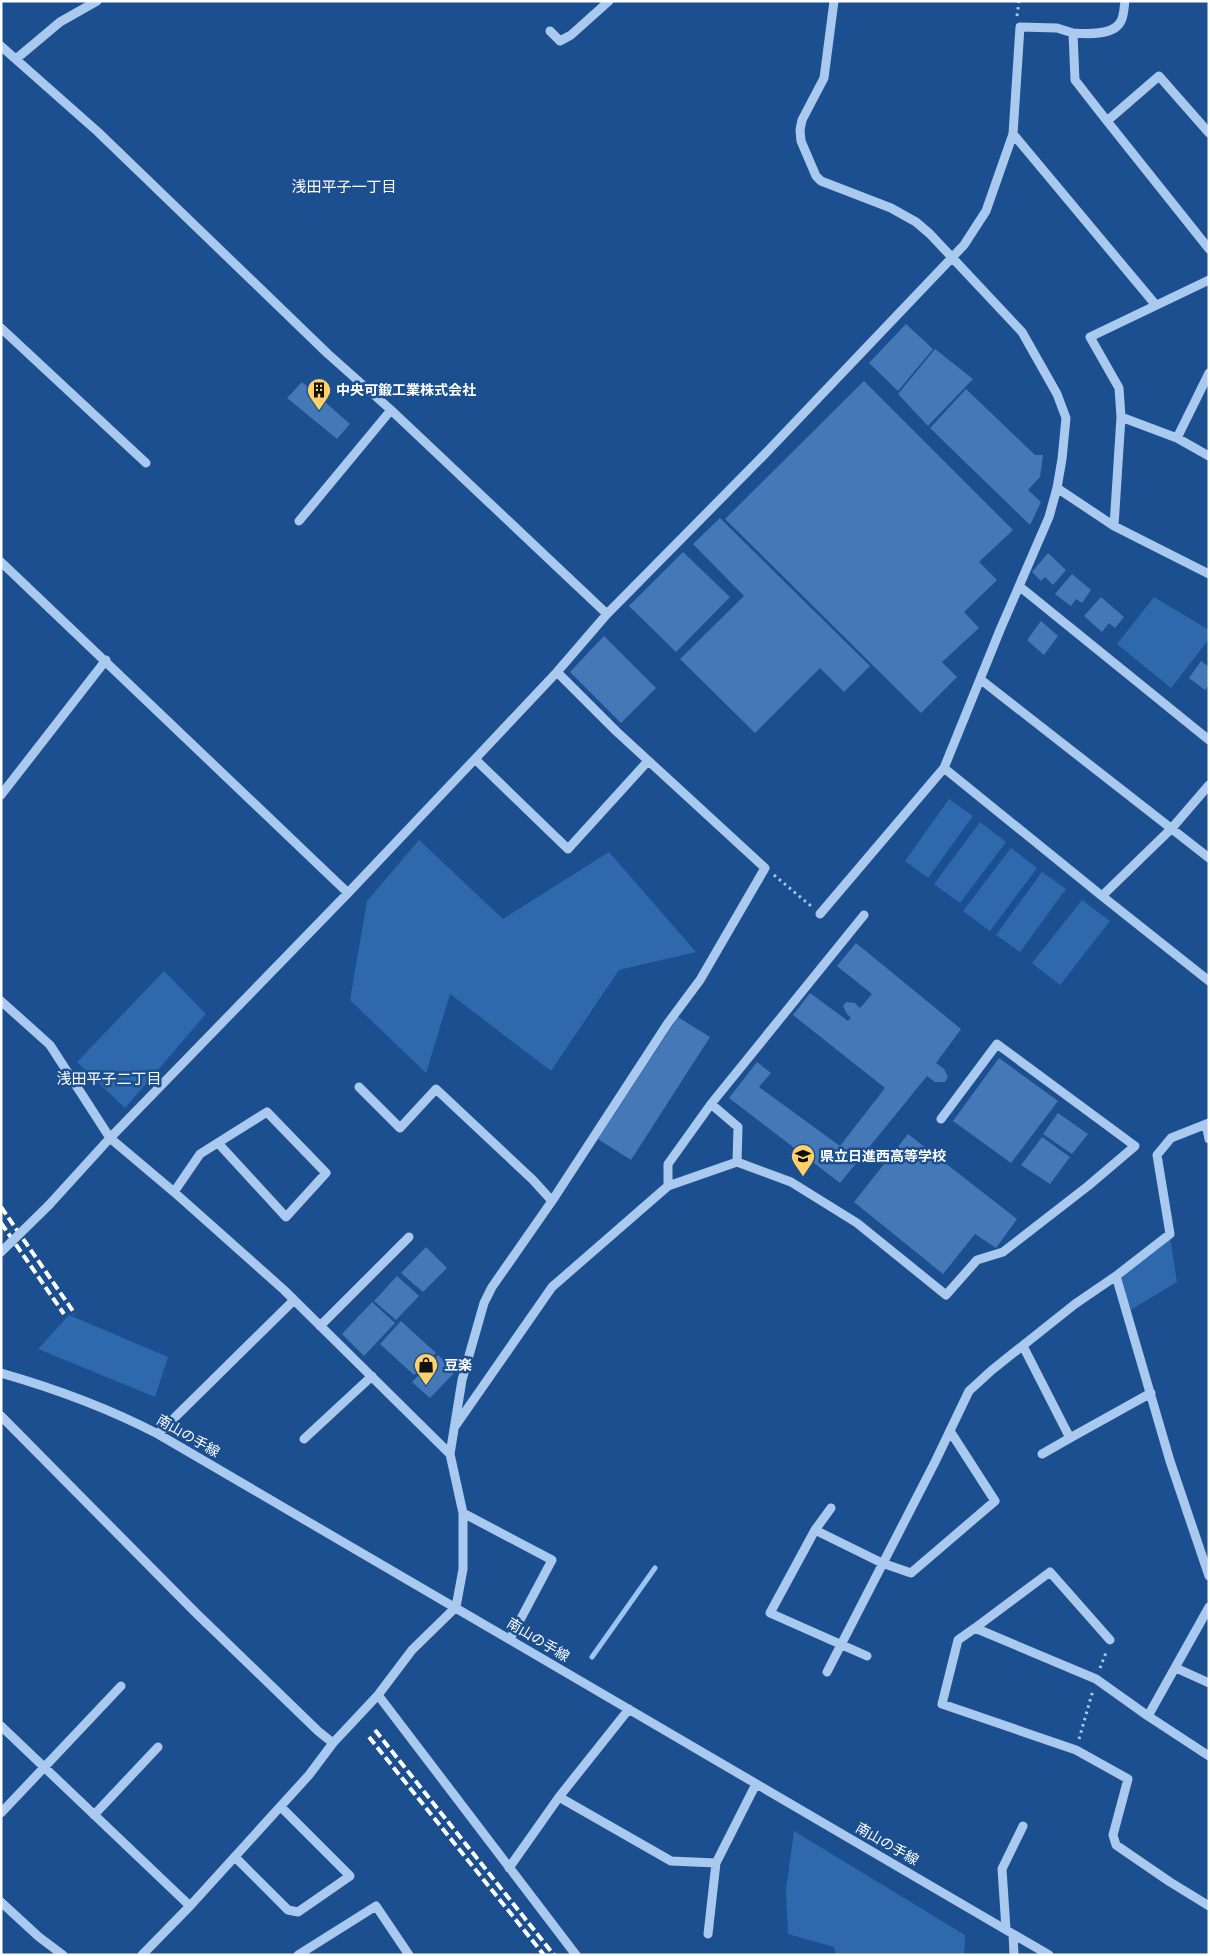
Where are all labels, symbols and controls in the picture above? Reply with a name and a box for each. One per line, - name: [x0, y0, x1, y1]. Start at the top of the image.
- district label: 浅田平子一丁目: [291, 178, 397, 196]
- building icon: 中央可鍛工業株式会社: [306, 377, 332, 411]
- place label: 中央可鍛工業株式会社: [336, 382, 476, 399]
- district label: 浅田平子二丁目: [56, 1070, 162, 1088]
- school or university icon: 県立日進西高等学校: [790, 1143, 816, 1177]
- place label: 県立日進西高等学校: [820, 1148, 946, 1165]
- shop icon: 豆楽: [413, 1352, 439, 1386]
- place label: 豆楽: [444, 1357, 472, 1374]
- street label: 南山の手線: [153, 1411, 223, 1461]
- street label: 南山の手線: [504, 1615, 572, 1665]
- street label: 南山の手線: [852, 1819, 922, 1869]

